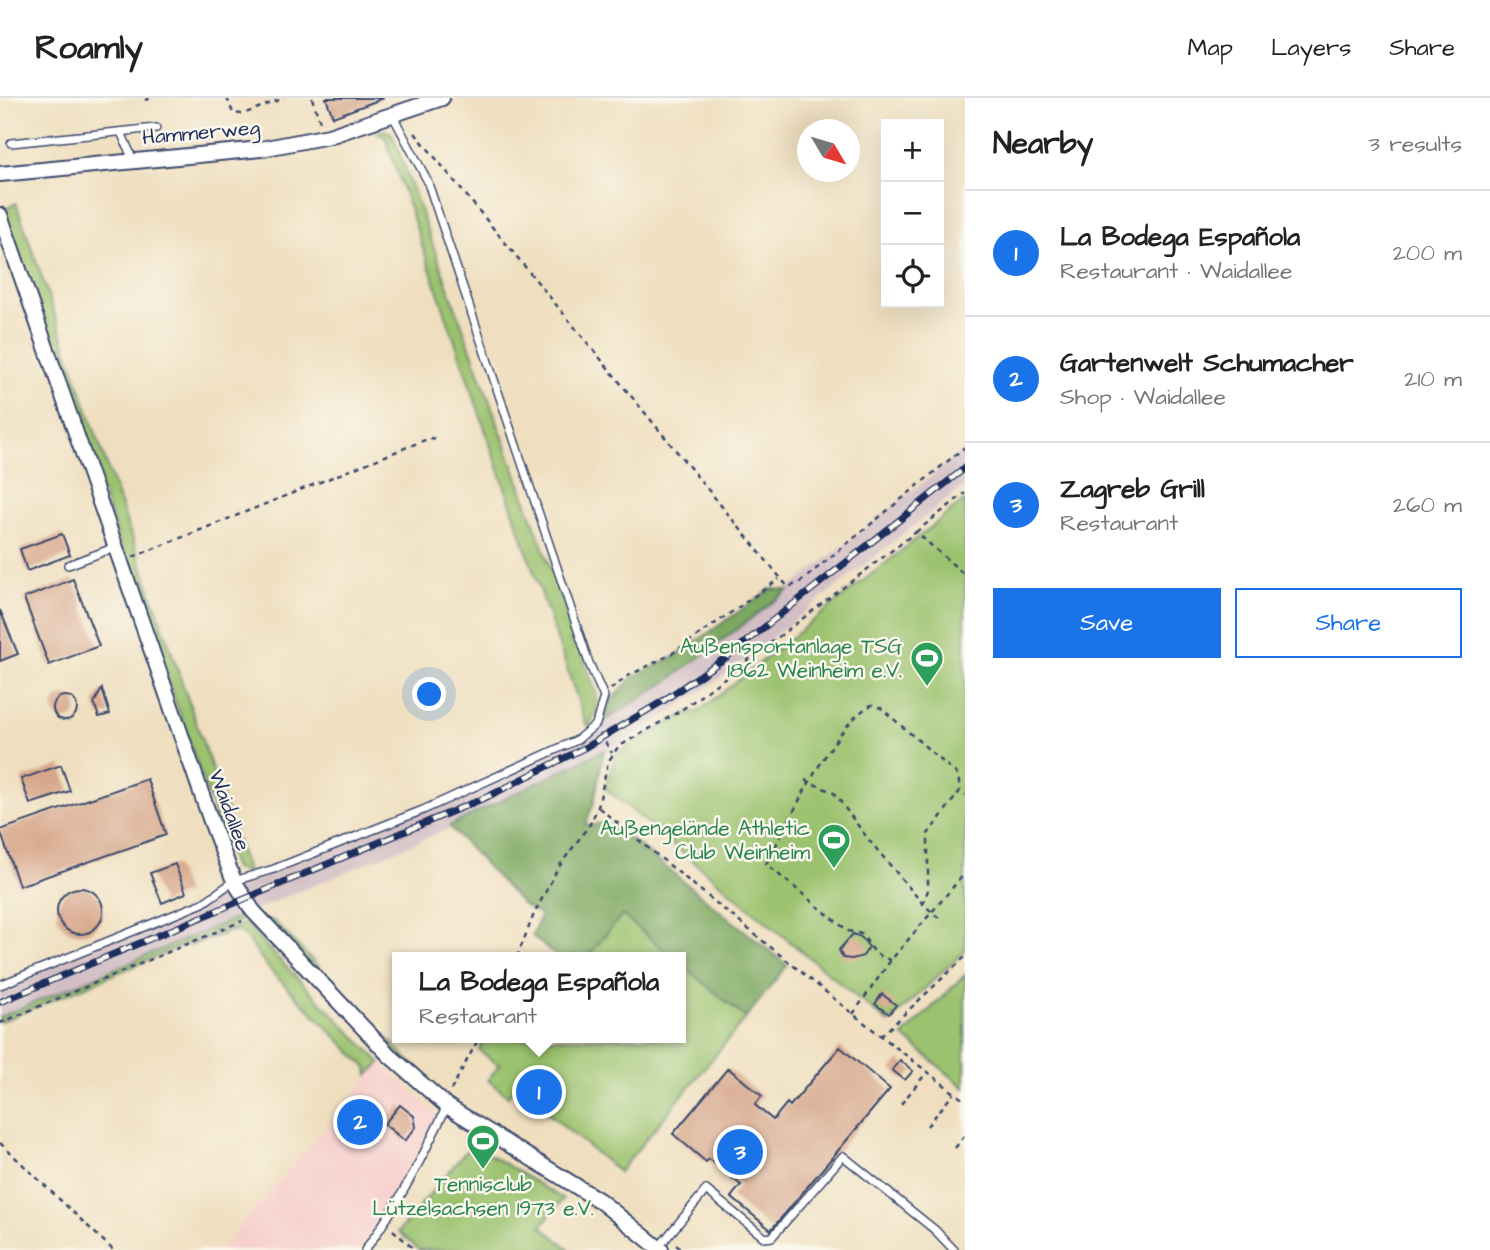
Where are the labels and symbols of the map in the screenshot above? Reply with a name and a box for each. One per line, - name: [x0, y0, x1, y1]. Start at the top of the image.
- street label: Hammerweg: [141, 113, 262, 154]
- north arrow: [797, 119, 860, 182]
- place label: Außensportanlage TSG 1862 Weinheim e.V.: [680, 632, 902, 685]
- sports icon: Außensportanlage TSG 1862 Weinheim e.V.: [908, 639, 946, 688]
- your location: [412, 677, 446, 711]
- street label: Waidallee: [201, 766, 258, 855]
- place label: Außengelände Athletic Club Weinheim: [600, 814, 811, 867]
- sports icon: Außengelände Athletic Club Weinheim: [815, 821, 853, 870]
- pin: 1: [516, 1066, 562, 1118]
- pin: 2: [337, 1096, 383, 1148]
- sports icon: Tennisclub Lützelsachsen 1973 e.V.: [464, 1122, 502, 1171]
- pin: 3: [717, 1126, 763, 1178]
- place label: Tennisclub Lützelsachsen 1973 e.V.: [372, 1170, 594, 1223]

